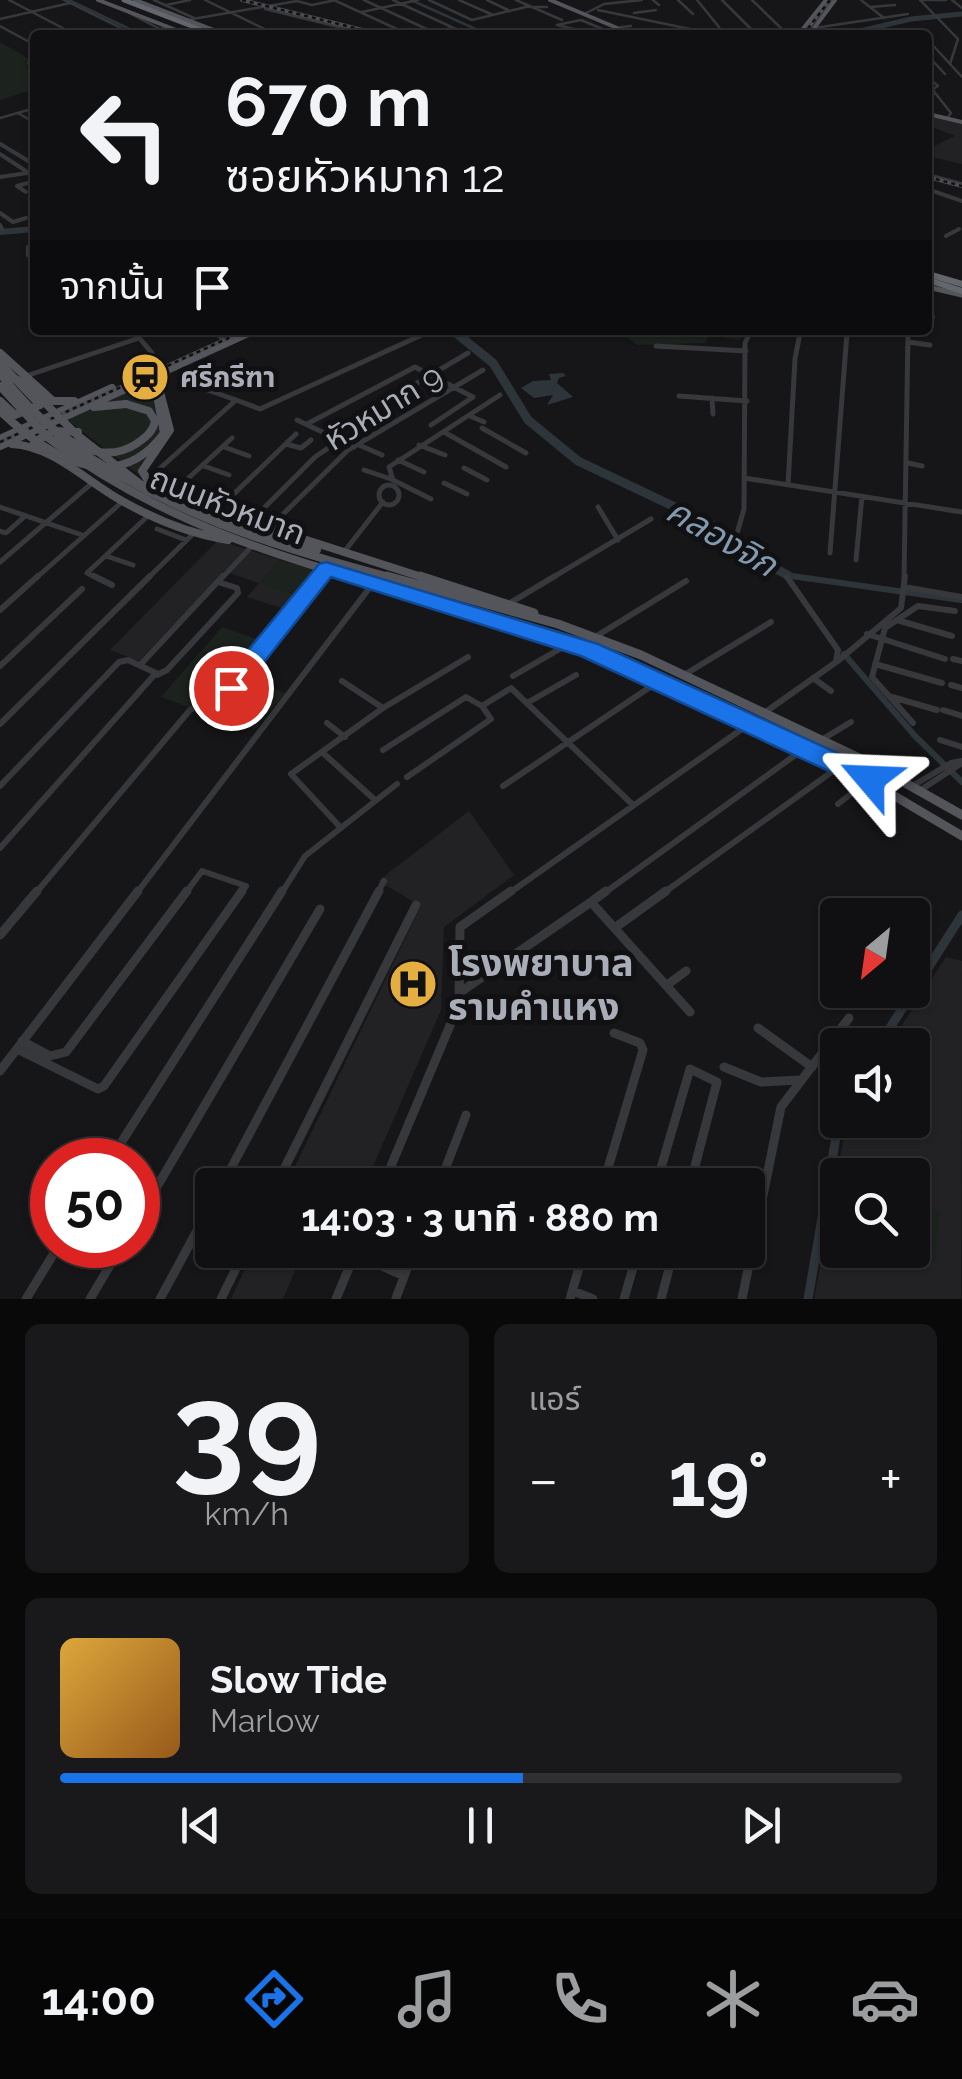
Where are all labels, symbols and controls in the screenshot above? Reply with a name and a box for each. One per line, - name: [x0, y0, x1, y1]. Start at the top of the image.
- text: 670 m: [225, 60, 432, 142]
- icon: left: [60, 70, 190, 200]
- text: ซอยหัวหมาก 12: [225, 150, 505, 203]
- icon: arrive: [185, 260, 240, 315]
- text: จากนั้น: [60, 263, 165, 308]
- station icon: ศรีกรีฑา: [119, 351, 171, 403]
- street label: หัวหมาก 9: [317, 356, 449, 458]
- place label: ศรีกรีฑา: [180, 361, 275, 394]
- street label: ถนนหัวหมาก: [145, 458, 311, 552]
- water label: คลองจิก: [660, 489, 785, 585]
- pin: [189, 646, 274, 731]
- icon: arrive: [204, 661, 259, 716]
- position arrow: [818, 727, 922, 831]
- north arrow: [820, 898, 930, 1008]
- map controls: [820, 898, 930, 1268]
- place label: โรงพยาบาล รามคำแหง: [448, 940, 634, 1029]
- hospital icon: โรงพยาบาล รามคำแหง: [387, 958, 439, 1010]
- button: sound: [820, 1028, 930, 1138]
- speed limit sign: 50: [30, 1138, 160, 1268]
- button: search: [820, 1158, 930, 1268]
- text: 14:03 · 3 นาที · 880 m: [301, 1195, 659, 1240]
- text: 39: [172, 1354, 321, 1506]
- text: แอร์: [529, 1380, 580, 1417]
- text: 19°: [668, 1435, 769, 1524]
- text: −: [529, 1447, 558, 1512]
- text: +: [879, 1447, 902, 1512]
- text: km/h: [205, 1495, 289, 1532]
- text: Slow Tide: [210, 1657, 387, 1702]
- text: Marlow: [210, 1702, 320, 1739]
- icon: previous: [173, 1798, 228, 1853]
- icon: pause: [453, 1798, 508, 1853]
- icon: next: [734, 1798, 789, 1853]
- icon: directions: [239, 1964, 309, 2034]
- icon: music: [392, 1964, 462, 2034]
- icon: phone: [545, 1964, 615, 2034]
- icon: climate: [698, 1964, 768, 2034]
- icon: car: [850, 1964, 920, 2034]
- text: 14:00: [41, 1973, 156, 2026]

